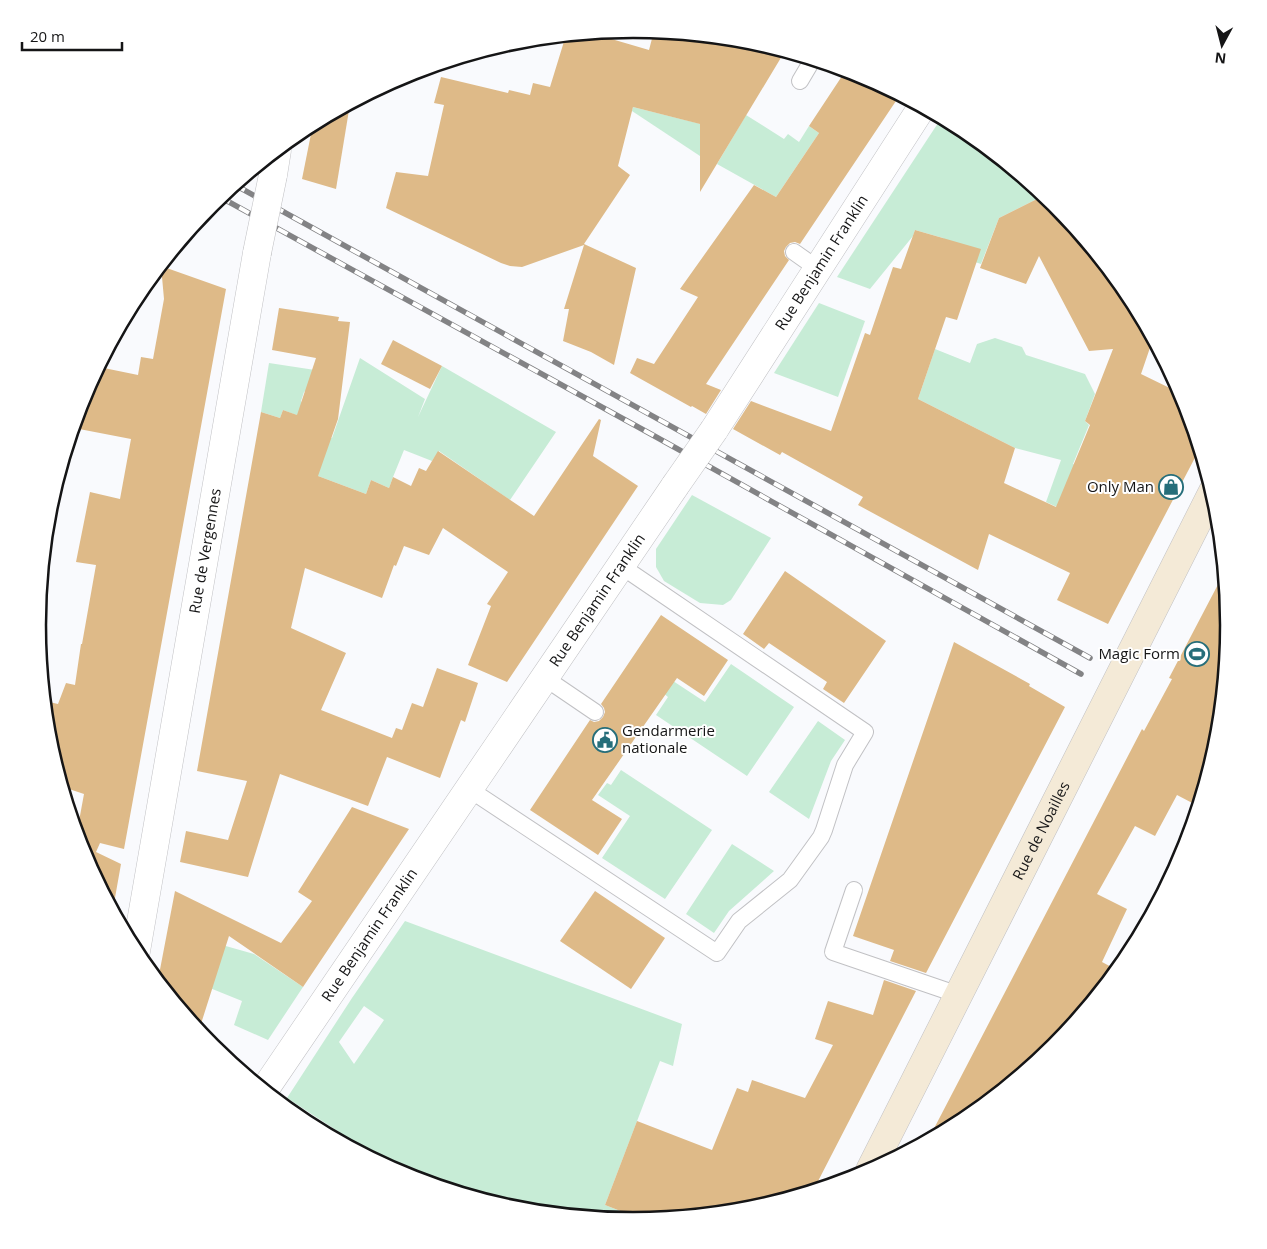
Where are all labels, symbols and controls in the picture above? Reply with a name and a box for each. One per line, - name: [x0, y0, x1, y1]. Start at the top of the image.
- scale bar: [22, 20, 122, 52]
- north arrow: [1197, 20, 1247, 70]
- text: 20 m: [30, 26, 65, 46]
- text: N: [1214, 48, 1227, 69]
- street label: Rue Benjamin Franklin: [770, 191, 872, 334]
- shop icon: Only Man: [1158, 474, 1184, 500]
- place label: Only Man: [1087, 476, 1154, 496]
- street label: Rue de Vergennes: [184, 487, 225, 615]
- street label: Rue Benjamin Franklin: [544, 529, 649, 670]
- sports icon: Magic Form: [1184, 641, 1210, 667]
- place label: Magic Form: [1098, 643, 1180, 663]
- place label: Gendarmerie nationale: [622, 720, 715, 757]
- public building icon: Gendarmerie nationale: [592, 727, 618, 753]
- street label: Rue de Noailles: [1007, 778, 1074, 883]
- street label: Rue Benjamin Franklin: [316, 864, 421, 1005]

